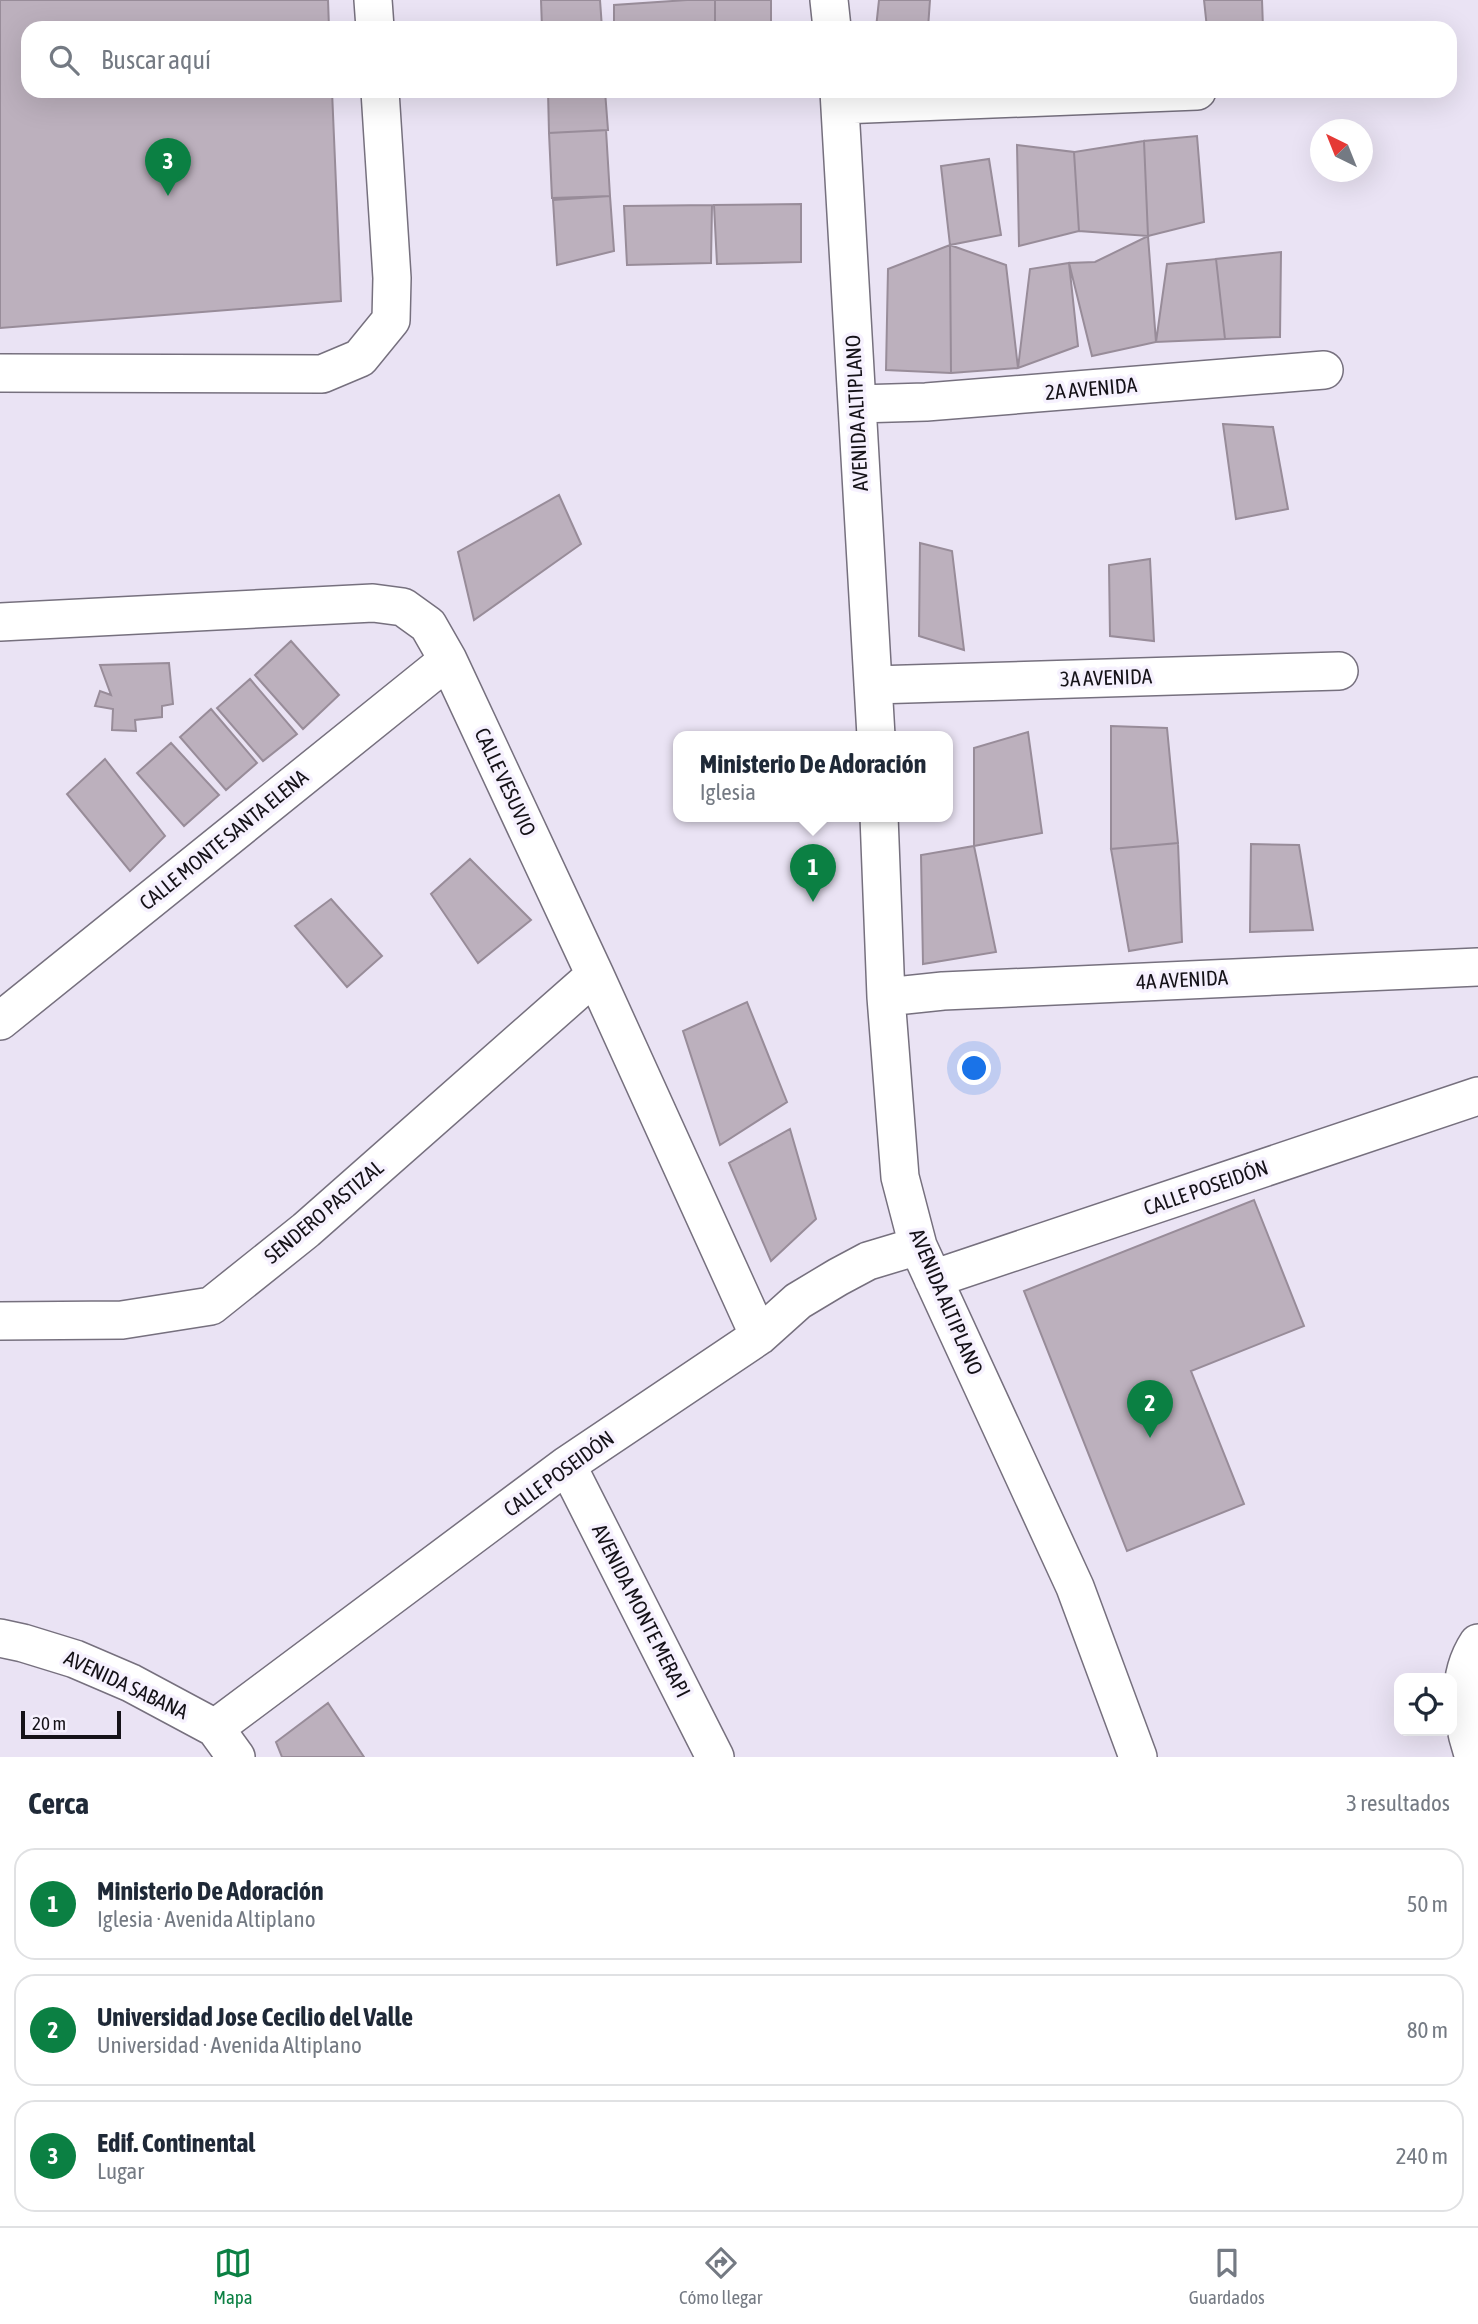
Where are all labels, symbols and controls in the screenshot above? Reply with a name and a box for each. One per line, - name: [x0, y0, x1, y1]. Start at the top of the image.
- search box: [21, 21, 1457, 98]
- icon: search: [45, 41, 83, 79]
- text: Buscar aquí: [101, 45, 211, 75]
- north arrow: [1310, 119, 1373, 182]
- pin: 3: [145, 138, 191, 196]
- street label: AVENIDA ALTIPLANO: [840, 334, 872, 492]
- street label: 2A AVENIDA: [1044, 372, 1138, 404]
- street label: 3A AVENIDA: [1060, 663, 1153, 691]
- street label: CALLE VESUVIO: [470, 724, 541, 839]
- popup: [673, 731, 953, 822]
- text: Ministerio De Adoración: [700, 749, 926, 779]
- street label: CALLE MONTE SANTA ELENA: [134, 764, 313, 914]
- text: Iglesia: [700, 779, 756, 805]
- pin: 1: [790, 844, 836, 902]
- street label: 4A AVENIDA: [1135, 965, 1229, 993]
- your location: [957, 1051, 991, 1085]
- street label: SENDERO PASTIZAL: [259, 1155, 387, 1268]
- street label: CALLE POSEIDÓN: [1140, 1155, 1271, 1220]
- street label: AVENIDA ALTIPLANO: [905, 1225, 988, 1378]
- pin: 2: [1127, 1380, 1173, 1438]
- street label: CALLE POSEIDÓN: [499, 1425, 618, 1521]
- street label: AVENIDA MONTE MERAPI: [588, 1520, 696, 1701]
- street label: AVENIDA SABANA: [61, 1645, 193, 1724]
- map controls: [1394, 1673, 1457, 1736]
- button: locate: [1394, 1673, 1457, 1736]
- scale bar: [21, 1708, 121, 1740]
- text: 20 m: [32, 1712, 66, 1734]
- text: Cerca: [28, 1786, 89, 1820]
- text: 3 resultados: [1346, 1790, 1450, 1816]
- text: Ministerio De Adoración: [97, 1876, 324, 1906]
- text: 1: [48, 1891, 58, 1917]
- text: 50 m: [1407, 1891, 1448, 1917]
- text: Iglesia · Avenida Altiplano: [97, 1906, 315, 1932]
- text: Universidad Jose Cecilio del Valle: [97, 2002, 413, 2032]
- text: 2: [48, 2017, 58, 2043]
- text: 80 m: [1407, 2017, 1448, 2043]
- text: Universidad · Avenida Altiplano: [97, 2032, 362, 2058]
- text: Edif. Continental: [97, 2128, 255, 2158]
- text: 3: [48, 2143, 58, 2169]
- text: 240 m: [1396, 2143, 1448, 2169]
- text: Lugar: [97, 2158, 144, 2184]
- tab: Mapa: [213, 2244, 253, 2308]
- tab: Cómo llegar: [679, 2244, 762, 2308]
- tab: Guardados: [1189, 2244, 1265, 2308]

